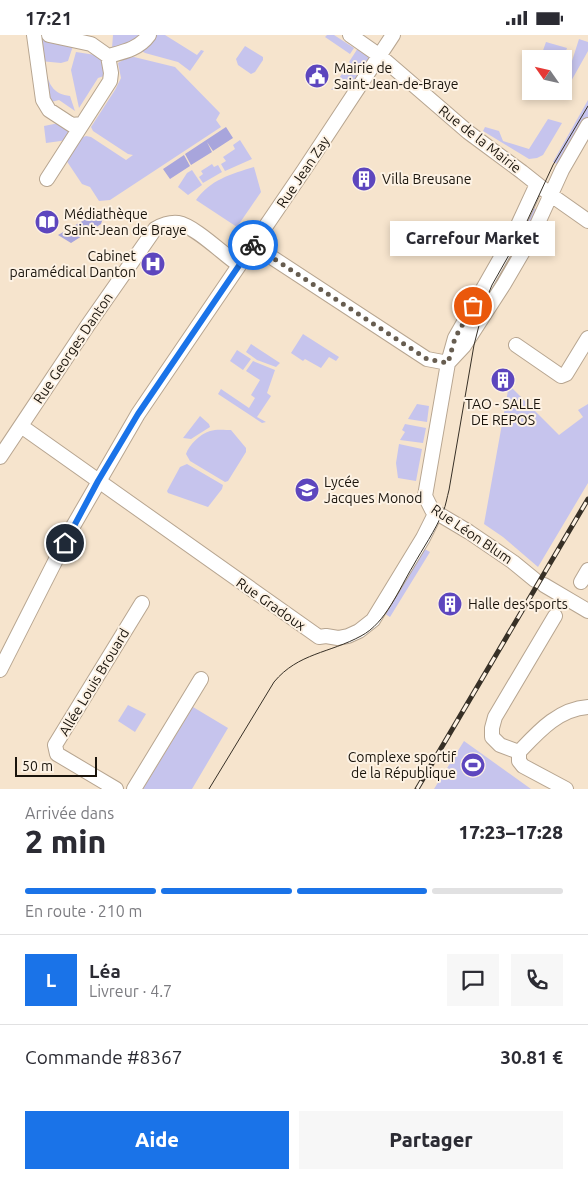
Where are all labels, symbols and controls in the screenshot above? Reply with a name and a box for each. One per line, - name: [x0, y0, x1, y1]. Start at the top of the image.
- text: 17:21: [25, 7, 73, 29]
- north arrow: [522, 50, 572, 100]
- map controls: [522, 50, 572, 100]
- place label: Mairie de Saint-Jean-de-Braye: [334, 60, 459, 92]
- public building icon: Mairie de Saint-Jean-de-Braye: [304, 63, 330, 89]
- street label: Rue de la Mairie: [436, 102, 524, 176]
- street label: Rue Jean Zay: [273, 133, 333, 211]
- building icon: Villa Breusane: [351, 166, 377, 192]
- place label: Villa Breusane: [382, 171, 471, 187]
- place label: Médiathèque Saint-Jean de Braye: [64, 206, 187, 238]
- library icon: Médiathèque Saint-Jean de Braye: [34, 209, 60, 235]
- courier: [228, 220, 278, 270]
- callout: Carrefour Market: [390, 221, 556, 256]
- text: Carrefour Market: [406, 229, 539, 247]
- icon: bike: [239, 231, 267, 259]
- place label: Cabinet paramédical Danton: [9, 248, 136, 280]
- hospital icon: Cabinet paramédical Danton: [140, 251, 166, 277]
- pin: [452, 285, 494, 327]
- street label: Rue Georges Danton: [30, 290, 116, 406]
- icon: bag: [459, 292, 487, 320]
- building icon: TAO - SALLE DE REPOS: [490, 367, 516, 393]
- place label: TAO - SALLE DE REPOS: [465, 396, 541, 428]
- place label: Lycée Jacques Monod: [324, 474, 422, 506]
- school or university icon: Lycée Jacques Monod: [294, 477, 320, 503]
- street label: Rue Léon Blum: [428, 501, 516, 567]
- pin: [44, 522, 86, 564]
- icon: home: [51, 529, 79, 557]
- street label: Rue Gradoux: [233, 574, 309, 634]
- building icon: Halle des sports: [437, 591, 463, 617]
- place label: Halle des sports: [468, 596, 568, 612]
- street label: Allée Louis Brouard: [56, 626, 132, 738]
- place label: Complexe sportif de la République: [348, 749, 457, 781]
- sports icon: Complexe sportif de la République: [460, 752, 486, 778]
- scale bar: [15, 754, 98, 777]
- text: 50 m: [22, 758, 53, 774]
- text: Arrivée dans: [25, 804, 114, 822]
- text: 17:23–17:28: [458, 821, 563, 843]
- text: 2 min: [25, 823, 106, 859]
- text: En route · 210 m: [25, 902, 142, 920]
- button: chat: [447, 954, 499, 1006]
- button: phone: [511, 954, 563, 1006]
- text: Léa: [89, 960, 121, 982]
- text: L: [46, 969, 56, 991]
- text: Livreur · 4.7: [89, 982, 172, 1000]
- text: Commande #8367: [25, 1046, 182, 1068]
- text: 30.81 €: [500, 1046, 563, 1068]
- button: Aide: [25, 1111, 289, 1169]
- button: Partager: [299, 1111, 563, 1169]

